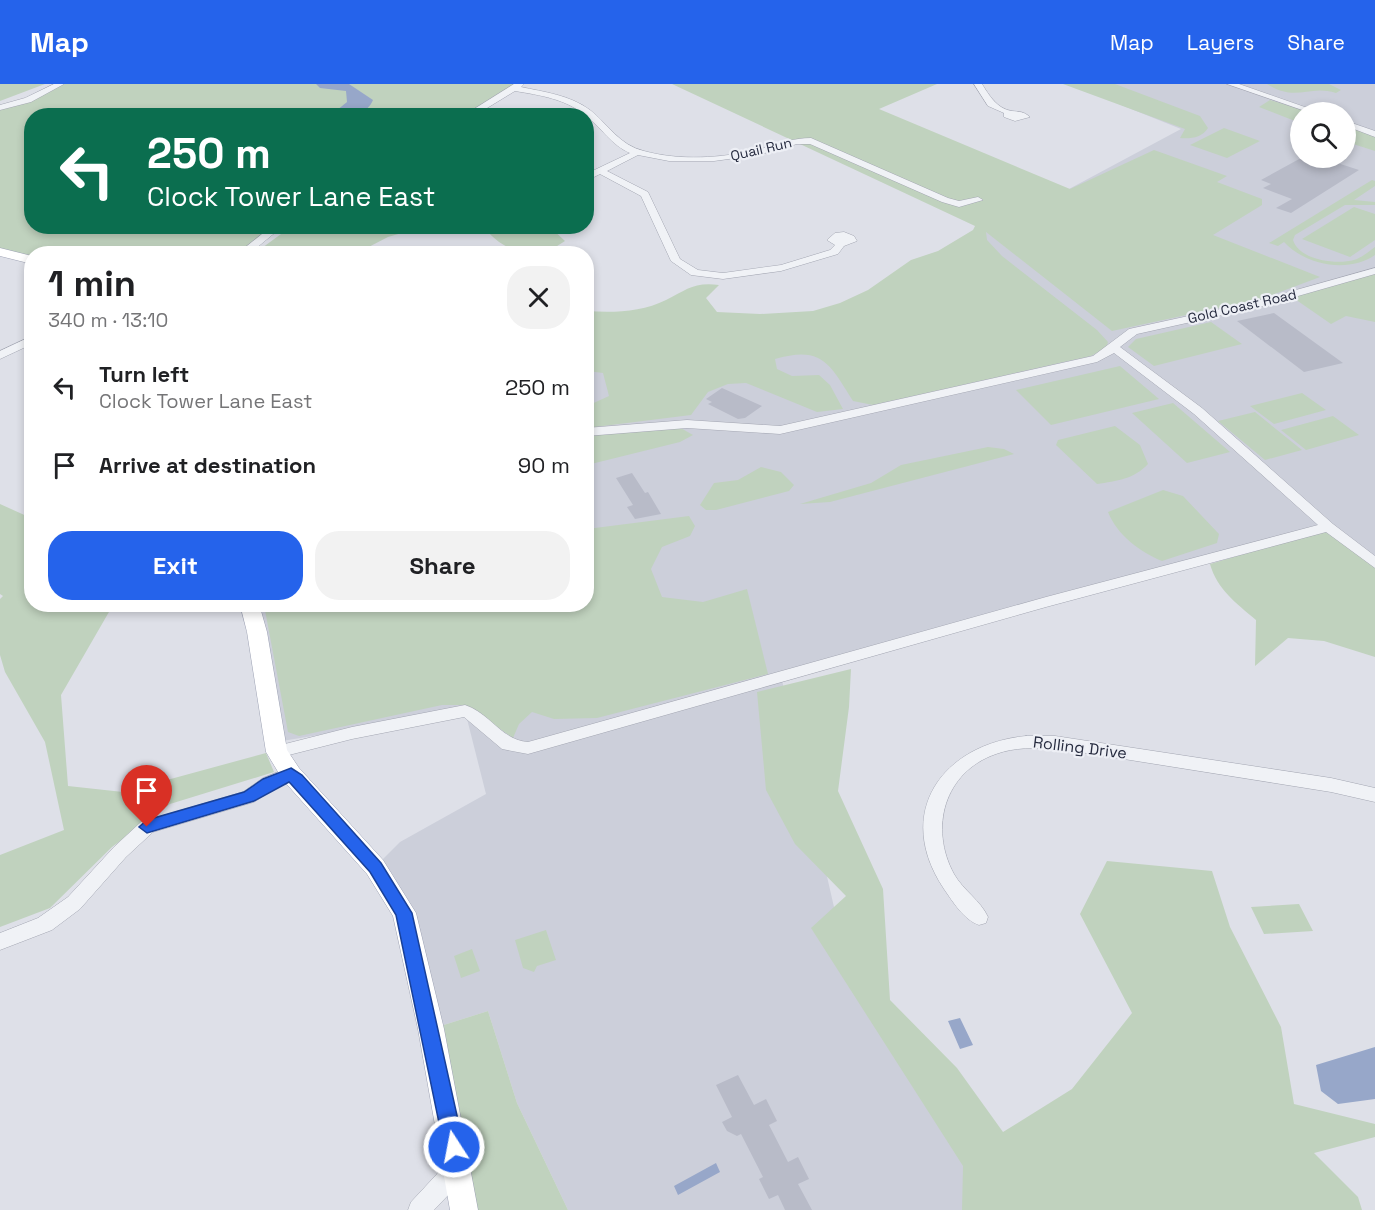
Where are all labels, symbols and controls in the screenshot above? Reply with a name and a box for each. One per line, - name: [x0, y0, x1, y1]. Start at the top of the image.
- text: Map: [30, 24, 89, 60]
- text: Map: [1110, 29, 1154, 56]
- text: Layers: [1187, 29, 1254, 56]
- text: Share: [1287, 29, 1345, 56]
- map controls: [1290, 102, 1356, 168]
- button: search: [1290, 102, 1356, 168]
- text: 250 m: [147, 127, 271, 180]
- icon: left: [48, 132, 126, 210]
- street label: Quail Run: [729, 133, 793, 165]
- text: Clock Tower Lane East: [147, 179, 435, 214]
- text: 1 min: [48, 261, 136, 307]
- button: close: [507, 266, 570, 329]
- street label: Gold Coast Road: [1186, 285, 1298, 327]
- text: 340 m · 13:10: [48, 307, 168, 333]
- text: Turn left: [99, 360, 189, 388]
- icon: left: [48, 371, 81, 404]
- text: 250 m: [505, 373, 570, 401]
- text: Clock Tower Lane East: [99, 388, 313, 414]
- icon: arrive: [48, 449, 81, 482]
- text: Arrive at destination: [99, 451, 316, 479]
- text: 90 m: [518, 451, 570, 479]
- button: Exit: [48, 531, 303, 600]
- button: Share: [315, 531, 570, 600]
- street label: Rolling Drive: [1032, 731, 1128, 764]
- pin: [121, 765, 172, 827]
- icon: arrive: [130, 774, 163, 807]
- position arrow: [422, 1115, 486, 1179]

